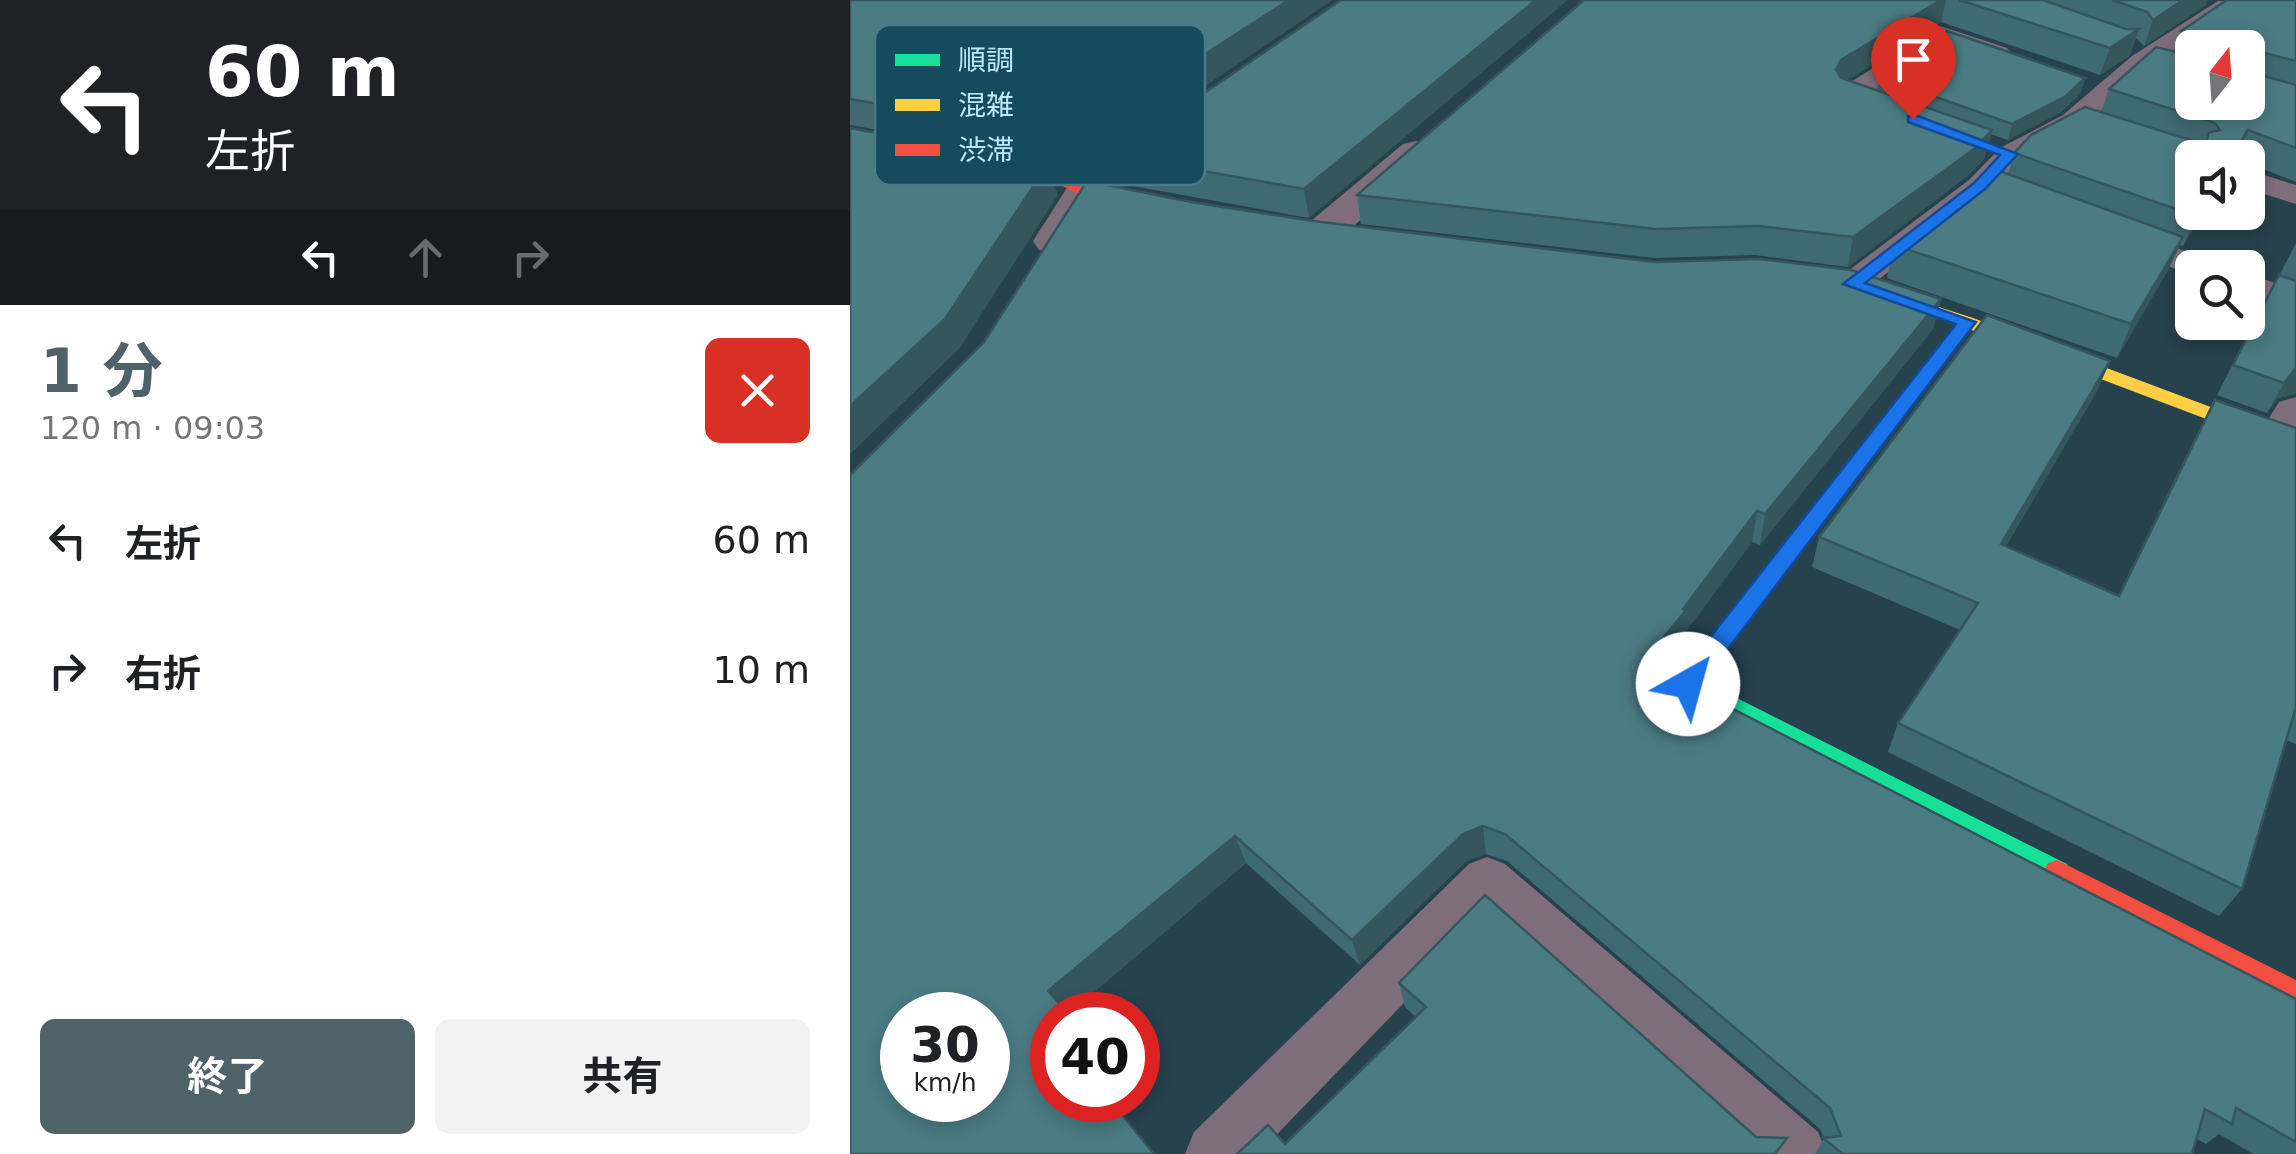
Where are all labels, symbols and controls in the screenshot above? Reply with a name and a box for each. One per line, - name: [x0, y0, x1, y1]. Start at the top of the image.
- pin: [1871, 17, 1956, 120]
- legend: [875, 25, 1205, 185]
- north arrow: [2175, 30, 2265, 120]
- map controls: [2175, 30, 2265, 340]
- text: 60 m: [205, 31, 400, 113]
- icon: arrive: [1886, 32, 1941, 87]
- icon: left: [40, 40, 170, 170]
- text: 順調: [958, 44, 1014, 77]
- text: 混雑: [958, 89, 1014, 122]
- text: 左折: [205, 125, 295, 178]
- text: 渋滞: [958, 134, 1014, 167]
- button: sound: [2175, 140, 2265, 230]
- icon: left: [293, 230, 348, 285]
- icon: ahead: [398, 230, 453, 285]
- icon: right: [503, 230, 558, 285]
- button: search: [2175, 250, 2265, 340]
- text: 1 分: [40, 336, 163, 406]
- button: close: [705, 338, 810, 443]
- text: 120 m · 09:03: [40, 409, 265, 447]
- icon: left: [40, 513, 95, 568]
- text: 60 m: [713, 518, 810, 562]
- text: 左折: [125, 522, 201, 566]
- position arrow: [1636, 632, 1740, 736]
- icon: right: [40, 643, 95, 698]
- text: 10 m: [713, 648, 810, 692]
- text: 右折: [125, 652, 201, 696]
- speed limit sign: 40: [1030, 992, 1160, 1122]
- text: 30: [910, 1016, 980, 1074]
- button: 終了: [40, 1019, 415, 1134]
- button: 共有: [435, 1019, 810, 1134]
- text: km/h: [913, 1068, 977, 1097]

